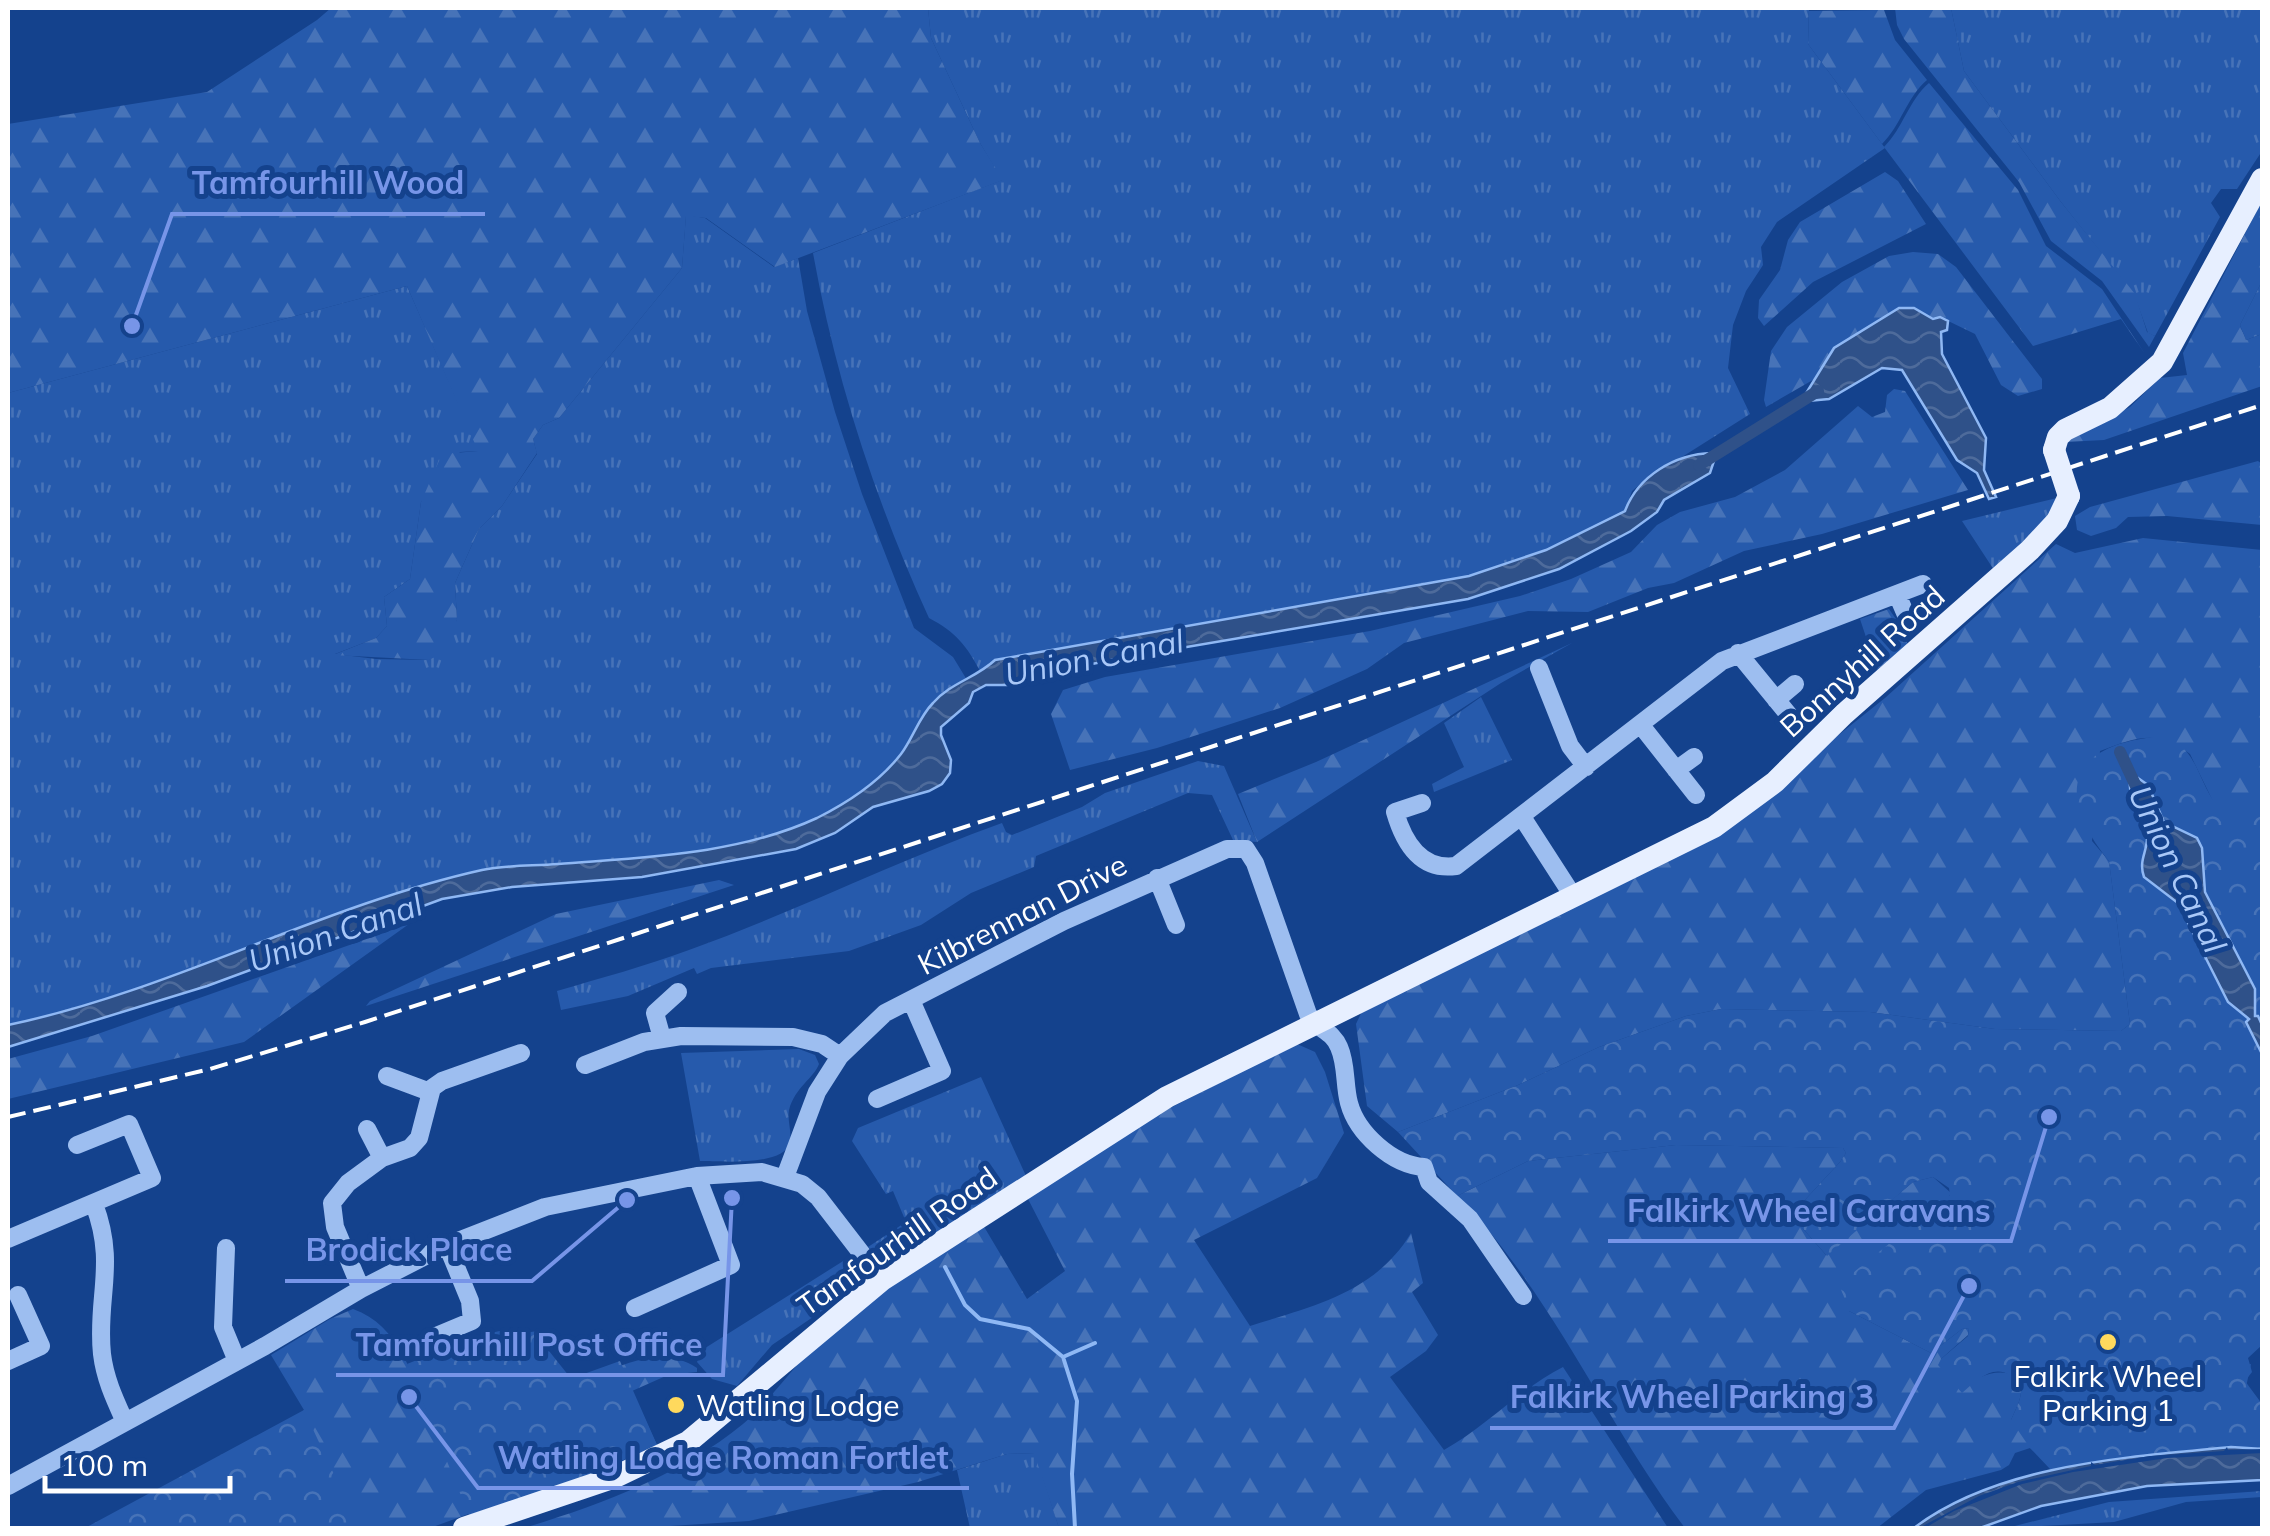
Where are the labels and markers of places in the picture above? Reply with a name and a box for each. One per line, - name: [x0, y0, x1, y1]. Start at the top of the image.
- callout: Tamfourhill Wood: [172, 152, 485, 214]
- callout: Falkirk Wheel Caravans: [1608, 1179, 2011, 1241]
- callout: Brodick Place: [285, 1219, 532, 1281]
- callout: Tamfourhill Post Office: [336, 1313, 723, 1375]
- marker: Falkirk Wheel Parking 1: [2097, 1331, 2119, 1353]
- place label: Falkirk Wheel Parking 1: [2014, 1357, 2202, 1429]
- callout: Falkirk Wheel Parking 3: [1490, 1366, 1894, 1428]
- place label: Watling Lodge: [696, 1386, 900, 1424]
- marker: Watling Lodge: [665, 1394, 687, 1416]
- callout: Watling Lodge Roman Fortlet: [478, 1426, 969, 1488]

